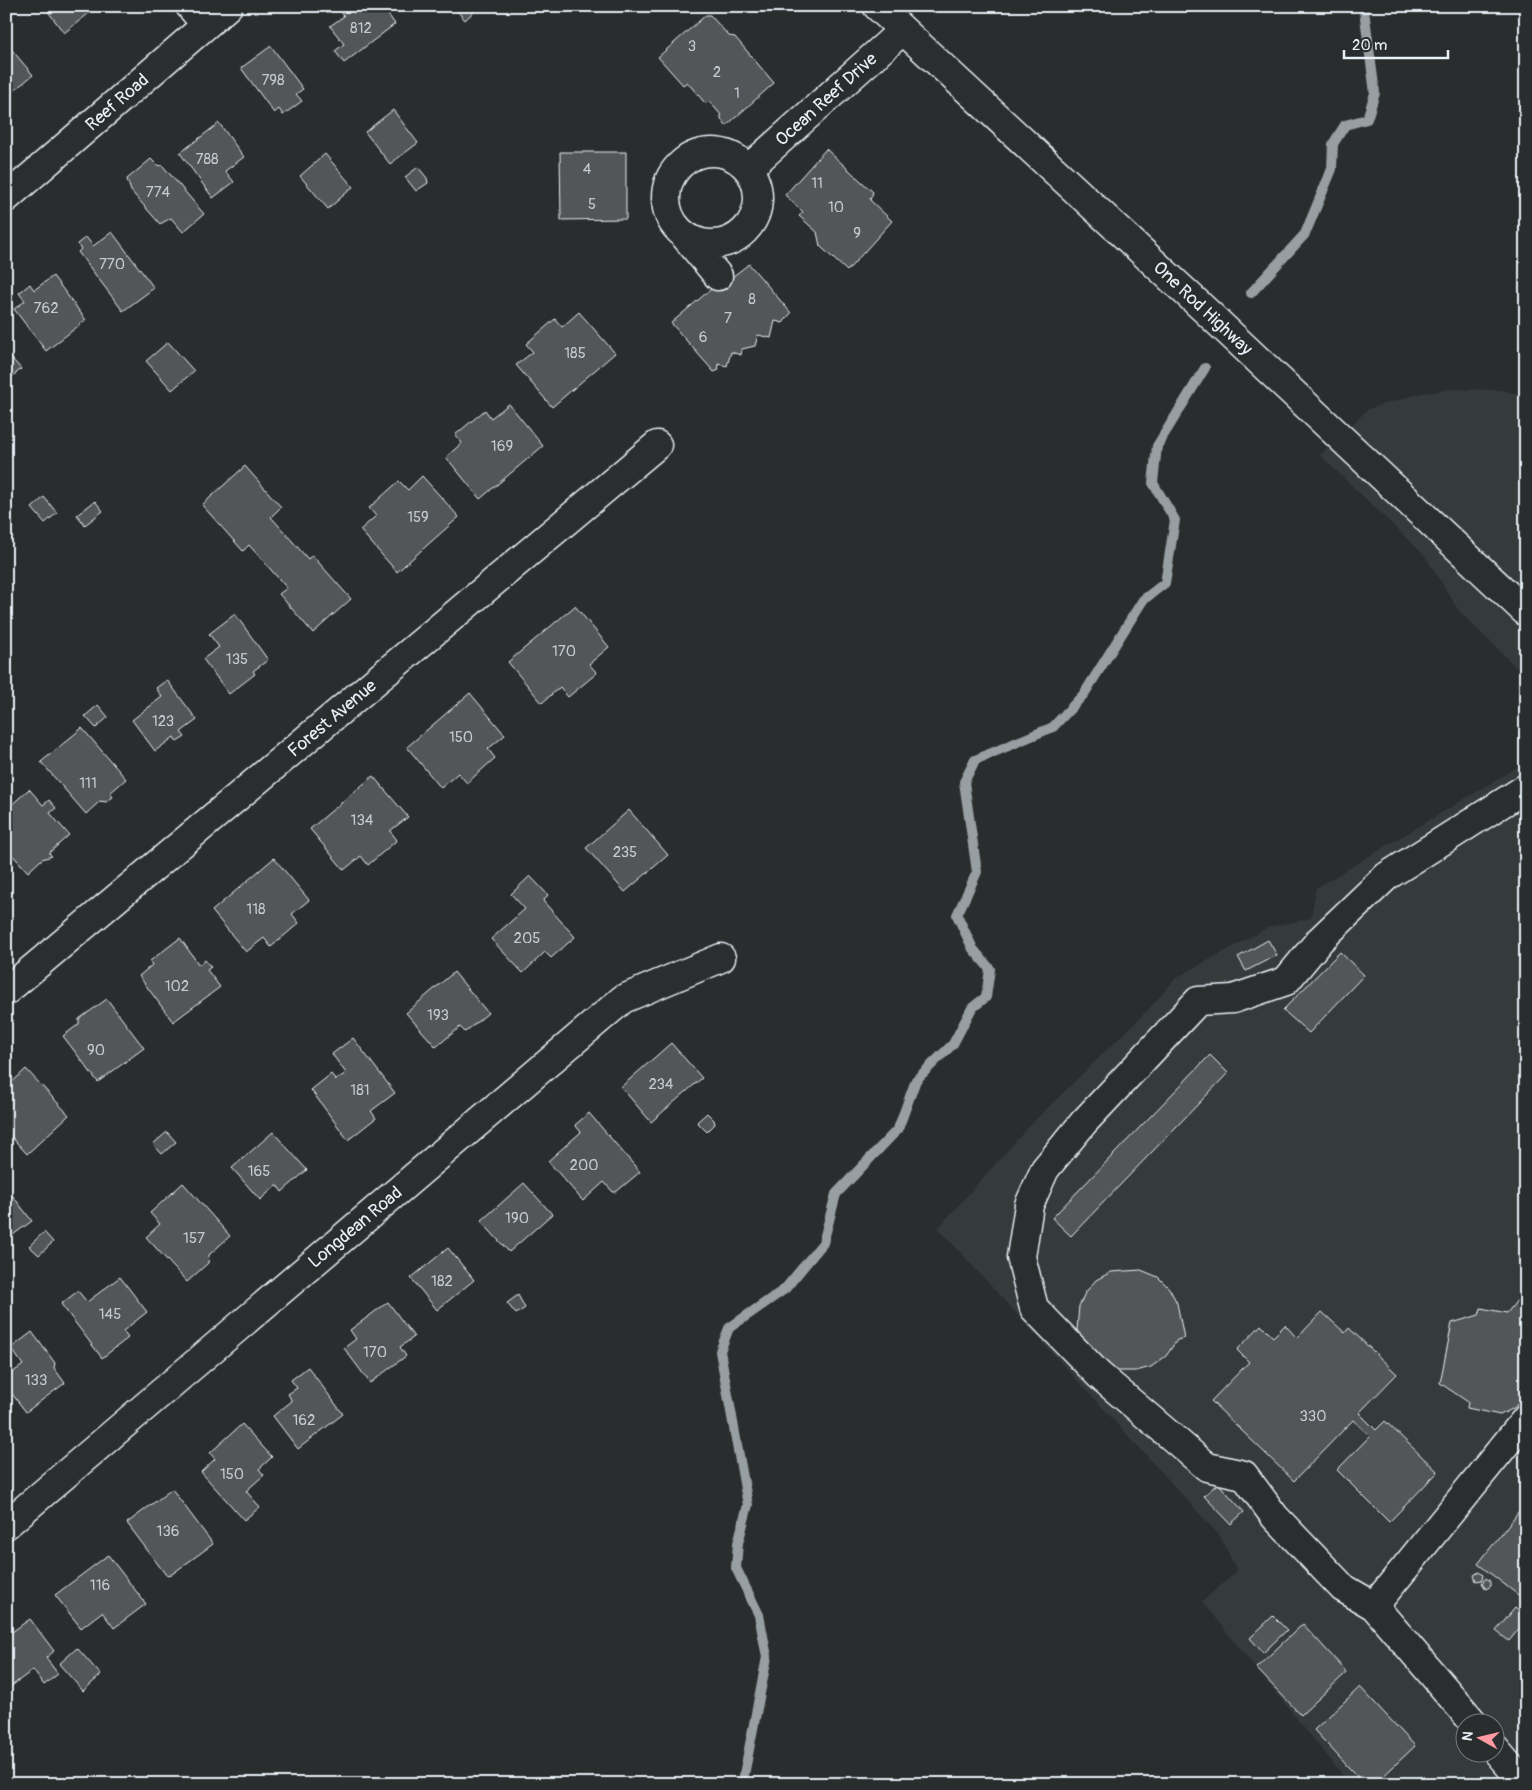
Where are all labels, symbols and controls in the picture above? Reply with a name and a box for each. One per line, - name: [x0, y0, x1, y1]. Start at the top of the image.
- house number: 812: [350, 19, 372, 38]
- scale bar: [1344, 28, 1448, 60]
- text: 20 m: [1352, 36, 1387, 55]
- house number: 3: [688, 37, 696, 56]
- street label: Ocean Reef Drive: [771, 48, 882, 151]
- house number: 2: [713, 63, 721, 82]
- street label: Reef Road: [81, 69, 154, 136]
- house number: 798: [261, 71, 285, 90]
- house number: 1: [734, 84, 740, 103]
- house number: 788: [195, 150, 219, 169]
- house number: 4: [583, 160, 592, 179]
- house number: 11: [811, 174, 823, 193]
- house number: 774: [146, 183, 171, 202]
- house number: 5: [588, 195, 596, 214]
- house number: 10: [828, 198, 844, 217]
- house number: 9: [853, 224, 861, 243]
- house number: 770: [99, 255, 125, 274]
- street label: One Rod Highway: [1148, 256, 1257, 361]
- house number: 8: [748, 290, 756, 309]
- house number: 762: [33, 299, 59, 318]
- house number: 7: [724, 309, 732, 328]
- house number: 6: [699, 328, 707, 347]
- house number: 185: [564, 344, 586, 363]
- house number: 169: [491, 437, 513, 456]
- house number: 159: [407, 508, 429, 527]
- house number: 170: [552, 642, 576, 661]
- house number: 135: [226, 650, 248, 669]
- street label: Forest Avenue: [283, 674, 382, 762]
- house number: 123: [152, 712, 174, 731]
- house number: 150: [449, 728, 473, 747]
- house number: 111: [79, 774, 97, 793]
- house number: 134: [351, 811, 374, 830]
- house number: 235: [613, 843, 637, 862]
- house number: 118: [246, 900, 266, 919]
- house number: 205: [514, 929, 540, 948]
- house number: 102: [165, 977, 189, 996]
- house number: 193: [427, 1006, 449, 1025]
- house number: 90: [87, 1041, 105, 1060]
- house number: 234: [648, 1075, 674, 1094]
- house number: 181: [350, 1081, 370, 1100]
- house number: 200: [570, 1156, 598, 1175]
- house number: 165: [248, 1162, 270, 1181]
- street label: Longdean Road: [304, 1181, 407, 1273]
- house number: 190: [505, 1209, 529, 1228]
- house number: 157: [183, 1229, 205, 1248]
- house number: 182: [431, 1272, 453, 1291]
- house number: 145: [99, 1305, 121, 1324]
- house number: 170: [363, 1343, 387, 1362]
- house number: 133: [25, 1371, 47, 1390]
- house number: 330: [1300, 1407, 1327, 1426]
- house number: 162: [293, 1411, 315, 1430]
- house number: 150: [220, 1465, 244, 1484]
- house number: 136: [157, 1522, 179, 1541]
- house number: 116: [90, 1576, 110, 1595]
- north arrow: [1454, 1712, 1504, 1762]
- text: N: [1459, 1730, 1477, 1742]

